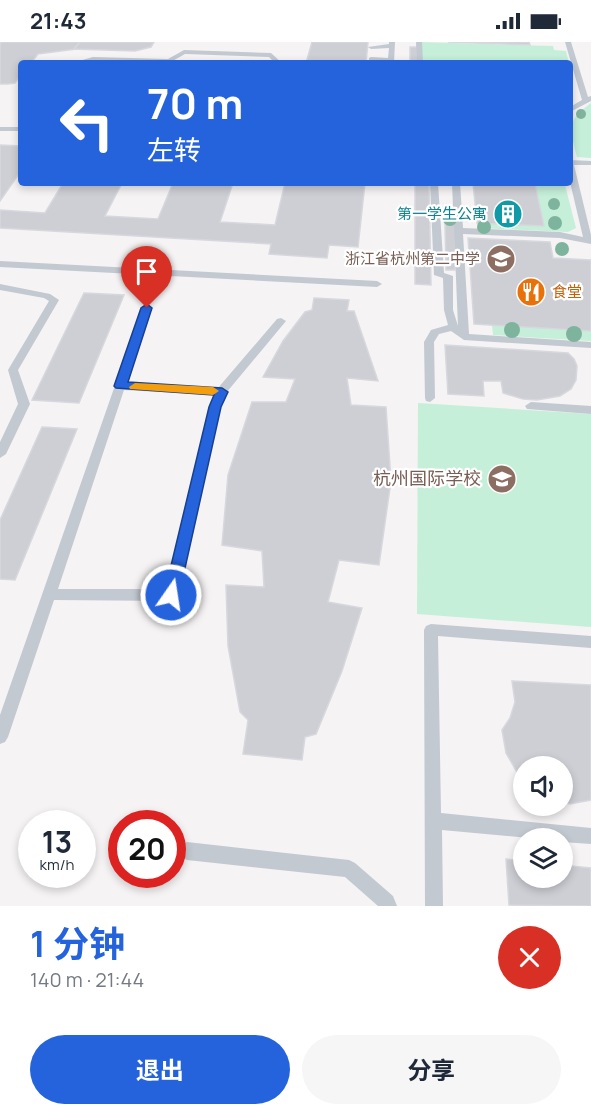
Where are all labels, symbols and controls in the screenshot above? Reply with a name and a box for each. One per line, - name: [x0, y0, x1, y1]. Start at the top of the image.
- text: 21:43: [30, 6, 86, 36]
- text: 70 m: [147, 74, 243, 132]
- icon: left: [48, 84, 126, 162]
- text: 左转: [147, 131, 201, 168]
- building icon: 第一学生公寓: [492, 198, 524, 230]
- place label: 第一学生公寓: [397, 203, 487, 224]
- school or university icon: 浙江省杭州第二中学: [485, 243, 517, 275]
- pin: [121, 246, 172, 308]
- place label: 浙江省杭州第二中学: [345, 248, 480, 269]
- icon: arrive: [130, 255, 163, 288]
- restaurant icon: 食堂: [515, 276, 547, 308]
- place label: 食堂: [552, 281, 582, 302]
- school or university icon: 杭州国际学校: [486, 463, 518, 495]
- place label: 杭州国际学校: [373, 466, 481, 490]
- position arrow: [139, 563, 203, 627]
- map controls: [513, 756, 573, 888]
- button: sound: [513, 756, 573, 816]
- speed limit sign: 20: [108, 810, 186, 888]
- text: 13: [42, 821, 72, 862]
- button: layers: [513, 828, 573, 888]
- text: km/h: [40, 854, 74, 875]
- text: 1 分钟: [30, 919, 125, 968]
- button: close: [498, 926, 561, 989]
- text: 140 m · 21:44: [30, 966, 144, 993]
- button: 退出: [30, 1035, 290, 1104]
- button: 分享: [302, 1035, 561, 1104]

